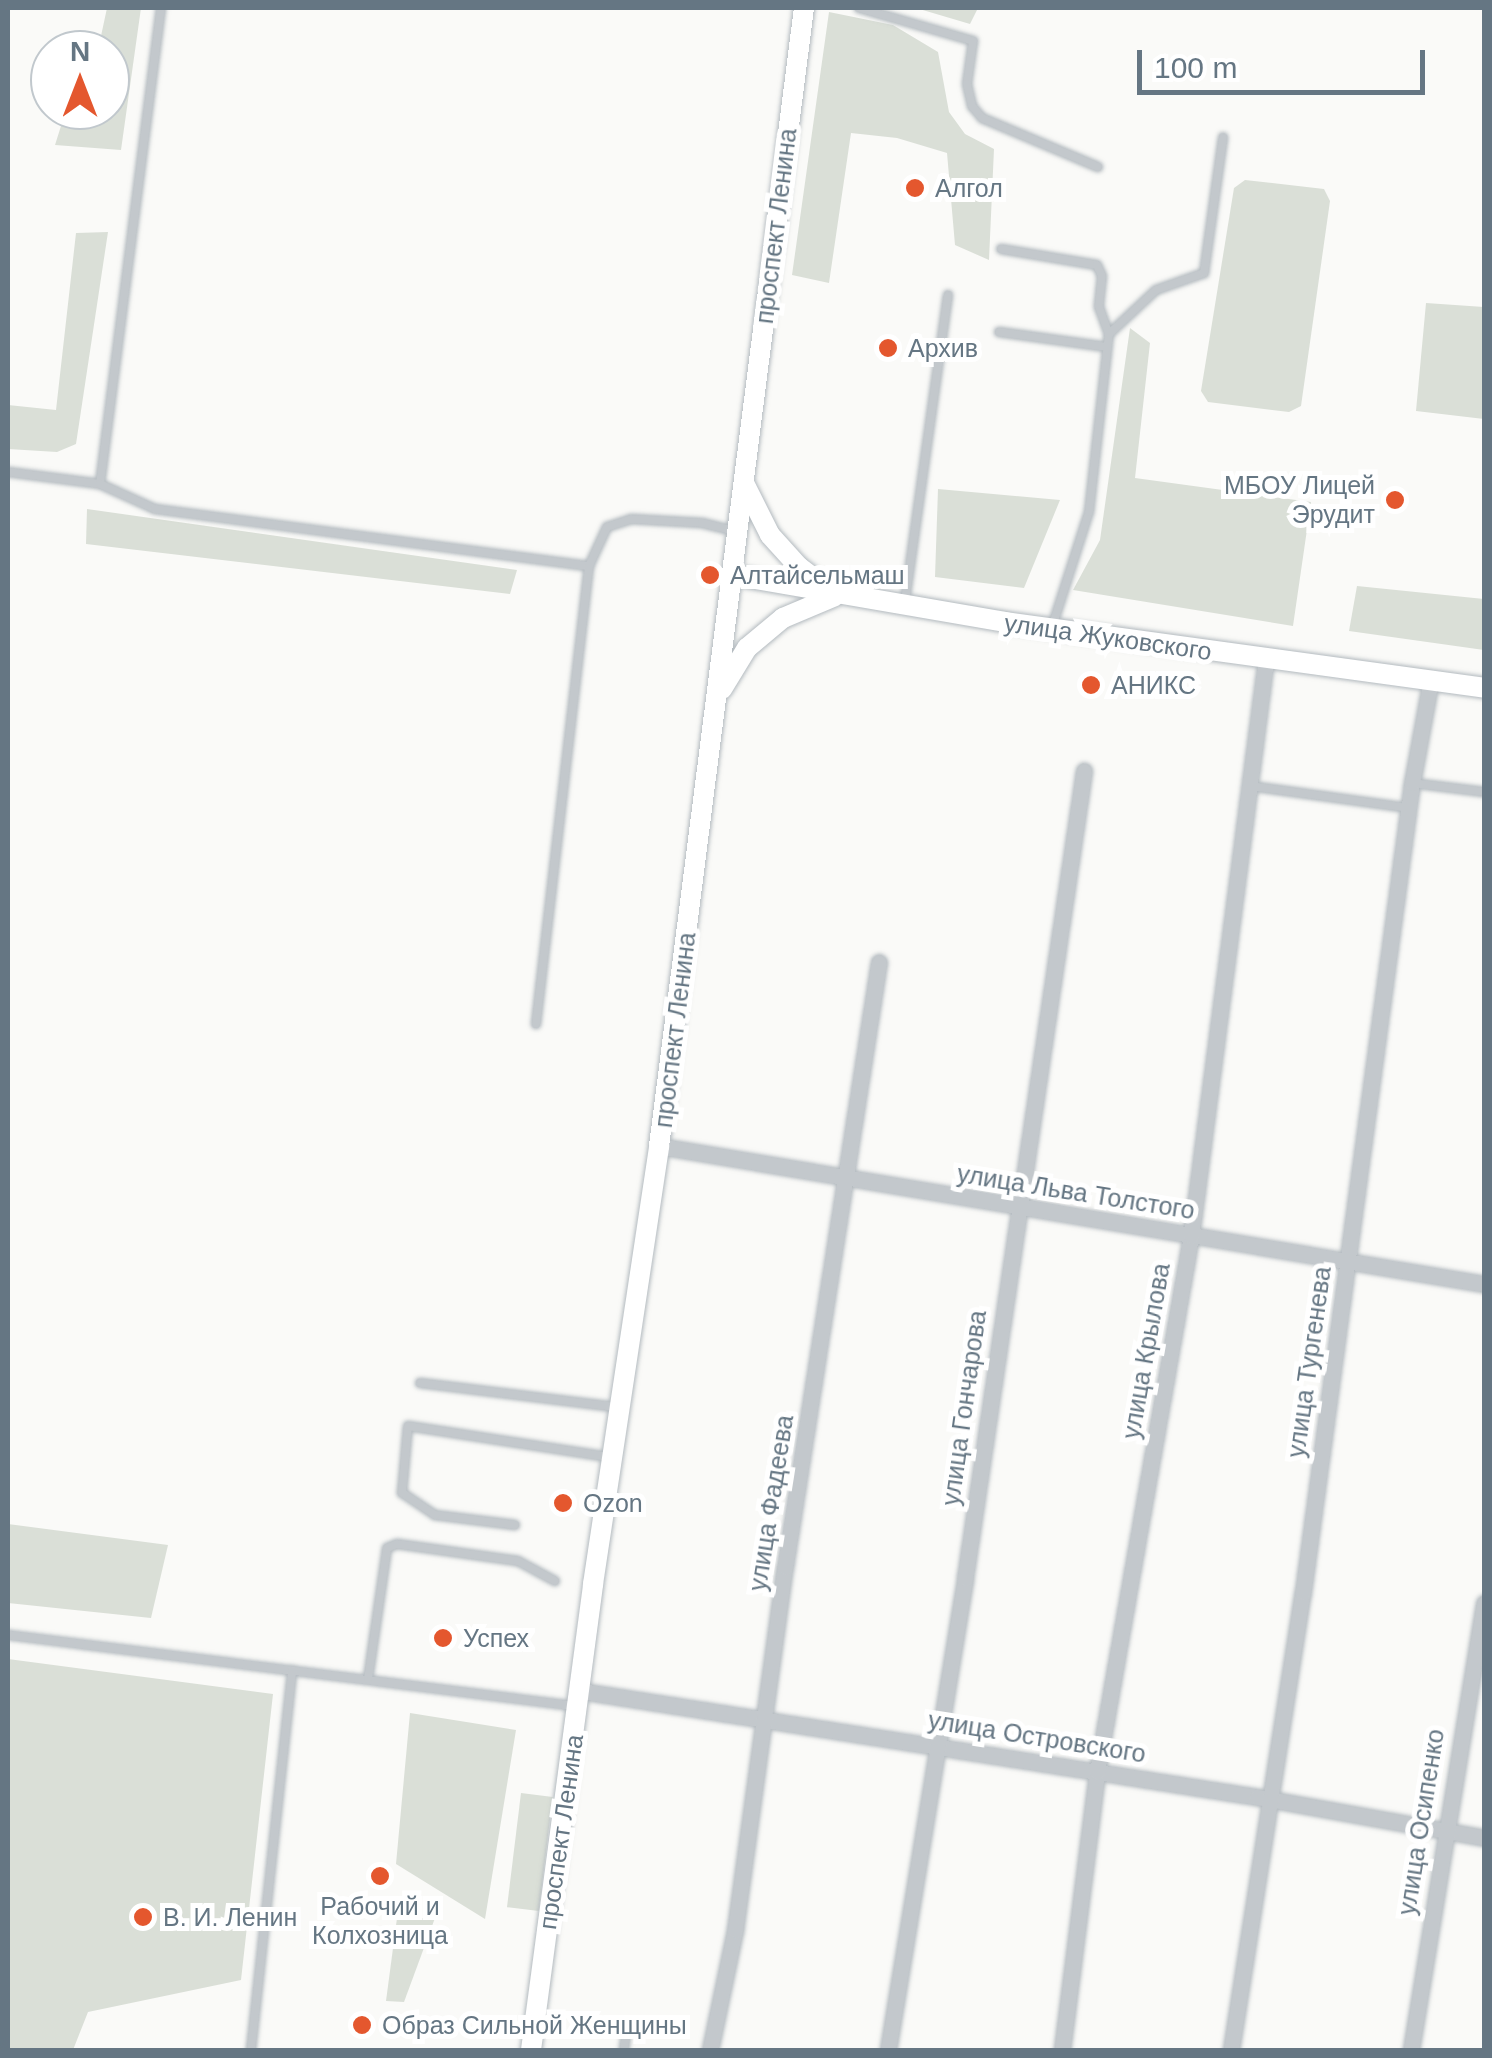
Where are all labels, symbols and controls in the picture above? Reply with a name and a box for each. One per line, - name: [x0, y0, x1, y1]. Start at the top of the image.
- north arrow: [30, 30, 130, 130]
- scale bar: [1142, 30, 1430, 92]
- text: N: [70, 36, 90, 67]
- text: 100 m: [1154, 51, 1237, 84]
- street label: проспект Ленина: [749, 127, 803, 325]
- place label: Алгол: [935, 173, 1003, 203]
- marker: Алгол: [904, 177, 926, 199]
- place label: Архив: [908, 333, 978, 363]
- marker: Архив: [877, 337, 899, 359]
- place label: МБОУ Лицей Эрудит: [1224, 471, 1375, 530]
- marker: МБОУ Лицей Эрудит: [1384, 489, 1406, 511]
- place label: Алтайсельмаш: [730, 560, 905, 590]
- marker: Алтайсельмаш: [699, 564, 721, 586]
- street label: улица Жуковского: [1002, 608, 1214, 666]
- place label: АНИКС: [1111, 670, 1196, 700]
- marker: АНИКС: [1080, 674, 1102, 696]
- street label: проспект Ленина: [648, 931, 702, 1129]
- street label: улица Льва Толстого: [955, 1158, 1197, 1226]
- street label: улица Крылова: [1116, 1261, 1176, 1441]
- street label: улица Тургенева: [1281, 1264, 1337, 1460]
- street label: улица Гончарова: [935, 1308, 993, 1508]
- street label: улица Фадеева: [742, 1413, 800, 1593]
- place label: Ozon: [583, 1488, 643, 1518]
- marker: Ozon: [552, 1492, 574, 1514]
- place label: Успех: [463, 1623, 529, 1653]
- marker: Успех: [432, 1627, 454, 1649]
- street label: улица Островского: [926, 1705, 1148, 1769]
- street label: улица Осипенко: [1391, 1727, 1451, 1917]
- street label: проспект Ленина: [532, 1733, 590, 1931]
- marker: Рабочий и Колхозница: [369, 1865, 391, 1887]
- place label: Рабочий и Колхозница: [312, 1892, 448, 1951]
- place label: В. И. Ленин: [163, 1902, 297, 1932]
- marker: В. И. Ленин: [132, 1906, 154, 1928]
- place label: Образ Сильной Женщины: [382, 2010, 687, 2040]
- marker: Образ Сильной Женщины: [351, 2014, 373, 2036]

